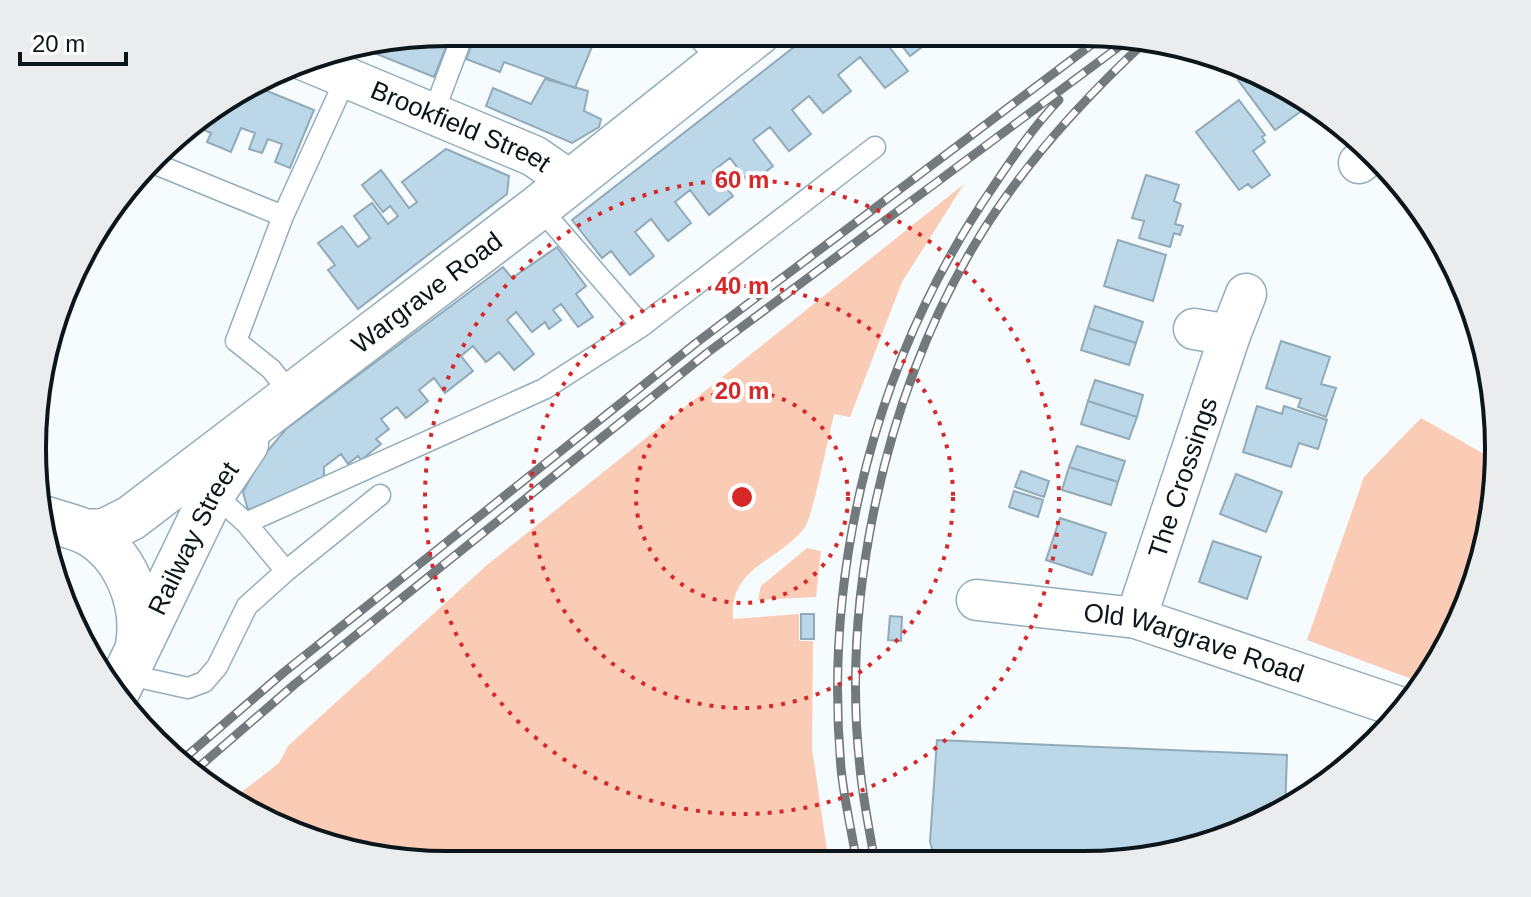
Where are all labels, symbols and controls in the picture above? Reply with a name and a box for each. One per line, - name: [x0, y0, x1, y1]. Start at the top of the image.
- scale bar: [20, 16, 126, 66]
- text: 20 m: [32, 30, 85, 57]
- street label: Brookfield Street: [366, 75, 557, 178]
- text: 60 m: [715, 166, 769, 193]
- street label: Wargrave Road: [346, 226, 508, 359]
- text: 40 m: [715, 272, 769, 299]
- text: 20 m: [715, 377, 769, 404]
- street label: The Crossings: [1142, 393, 1223, 562]
- street label: Railway Street: [142, 455, 245, 620]
- centre of rings: [728, 483, 756, 511]
- street label: Old Wargrave Road: [1082, 597, 1308, 689]

